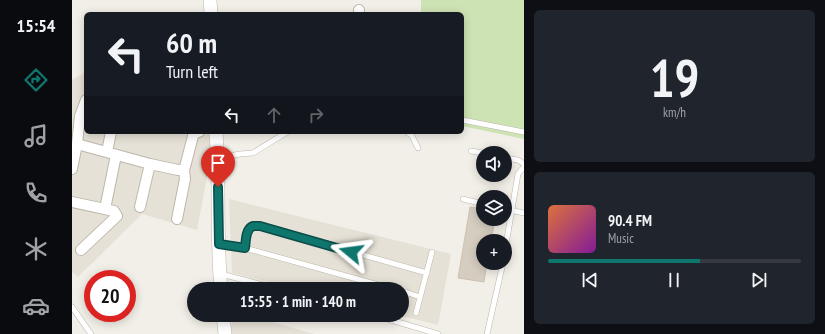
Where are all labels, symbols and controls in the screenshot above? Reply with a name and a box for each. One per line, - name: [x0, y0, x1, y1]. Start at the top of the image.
- text: 15:54: [17, 14, 55, 37]
- text: 60 m: [166, 24, 217, 61]
- icon: left: [100, 28, 152, 80]
- text: 19: [650, 44, 699, 111]
- text: Turn left: [166, 60, 218, 83]
- icon: directions: [22, 66, 50, 94]
- icon: left: [221, 104, 243, 126]
- icon: ahead: [263, 104, 285, 126]
- icon: right: [305, 104, 327, 126]
- text: km/h: [663, 104, 686, 121]
- icon: music: [22, 122, 50, 150]
- pin: [201, 146, 235, 187]
- map controls: [476, 146, 512, 270]
- button: sound: [476, 146, 512, 182]
- icon: arrive: [207, 152, 229, 174]
- icon: phone: [22, 179, 50, 207]
- button: layers: [476, 190, 512, 226]
- text: 90.4 FM: [608, 211, 652, 230]
- text: Music: [608, 230, 634, 247]
- position arrow: [330, 231, 372, 273]
- button: +: [476, 234, 512, 270]
- icon: climate: [22, 235, 50, 263]
- icon: previous: [579, 269, 601, 291]
- icon: pause: [663, 269, 685, 291]
- icon: next: [748, 269, 770, 291]
- speed limit sign: 20: [84, 270, 136, 322]
- icon: car: [22, 292, 50, 320]
- text: 15:55 · 1 min · 140 m: [240, 292, 356, 311]

